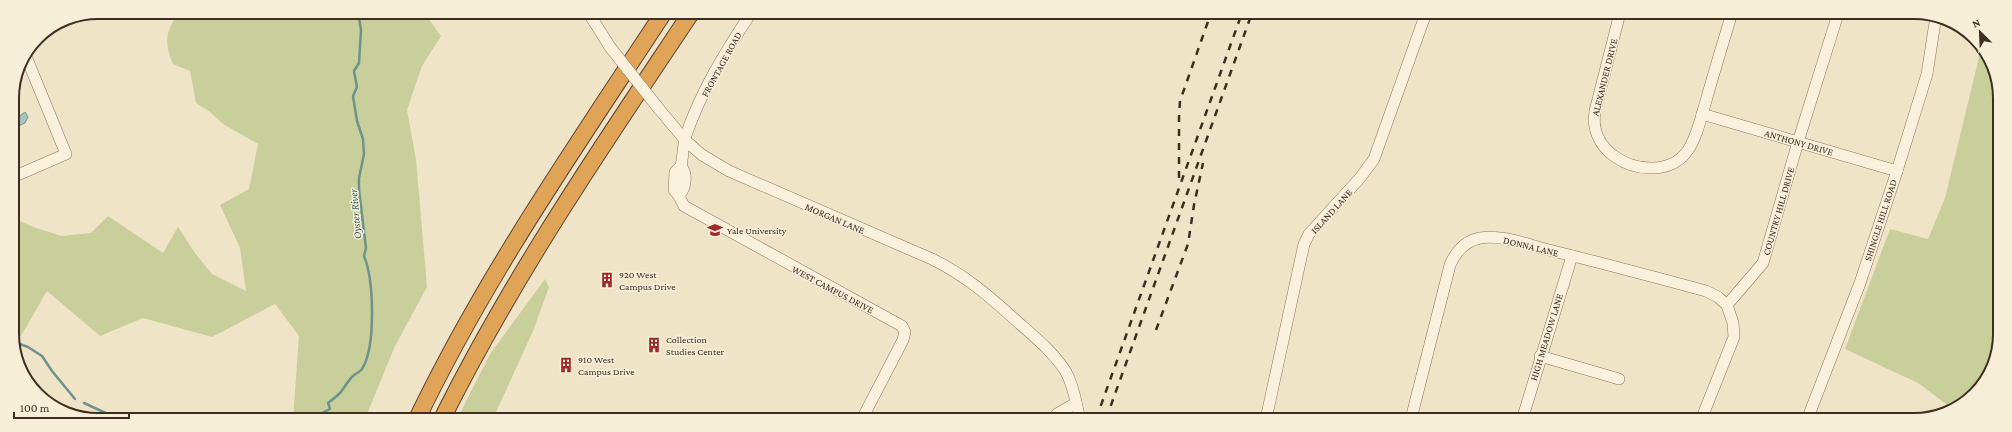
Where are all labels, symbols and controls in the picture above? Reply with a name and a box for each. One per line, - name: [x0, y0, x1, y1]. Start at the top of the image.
- north arrow: [1960, 12, 2000, 52]
- text: N: [1970, 16, 1982, 30]
- street label: FRONTAGE ROAD: [699, 30, 744, 99]
- street label: ALEXANDER DRIVE: [1590, 37, 1620, 117]
- street label: ANTHONY DRIVE: [1763, 127, 1835, 158]
- street label: COUNTRY HILL DRIVE: [1761, 165, 1797, 257]
- street label: SHINGLE HILL ROAD: [1862, 178, 1899, 262]
- street label: ISLAND LANE: [1308, 186, 1355, 236]
- water label: Oyster River: [347, 187, 364, 240]
- street label: MORGAN LANE: [803, 201, 867, 236]
- school or university icon: Yale University: [706, 221, 724, 239]
- place label: Yale University: [727, 225, 787, 236]
- street label: DONNA LANE: [1502, 234, 1560, 259]
- street label: WEST CAMPUS DRIVE: [790, 263, 876, 316]
- place label: 920 West Campus Drive: [619, 269, 676, 292]
- building icon: 920 West Campus Drive: [598, 271, 616, 289]
- street label: HIGH MEADOW LANE: [1528, 292, 1565, 382]
- place label: Collection Studies Center: [666, 334, 725, 357]
- building icon: Collection Studies Center: [645, 336, 663, 354]
- place label: 910 West Campus Drive: [578, 354, 635, 377]
- building icon: 910 West Campus Drive: [557, 356, 575, 374]
- scale bar: [14, 394, 129, 420]
- text: 100 m: [20, 401, 50, 415]

